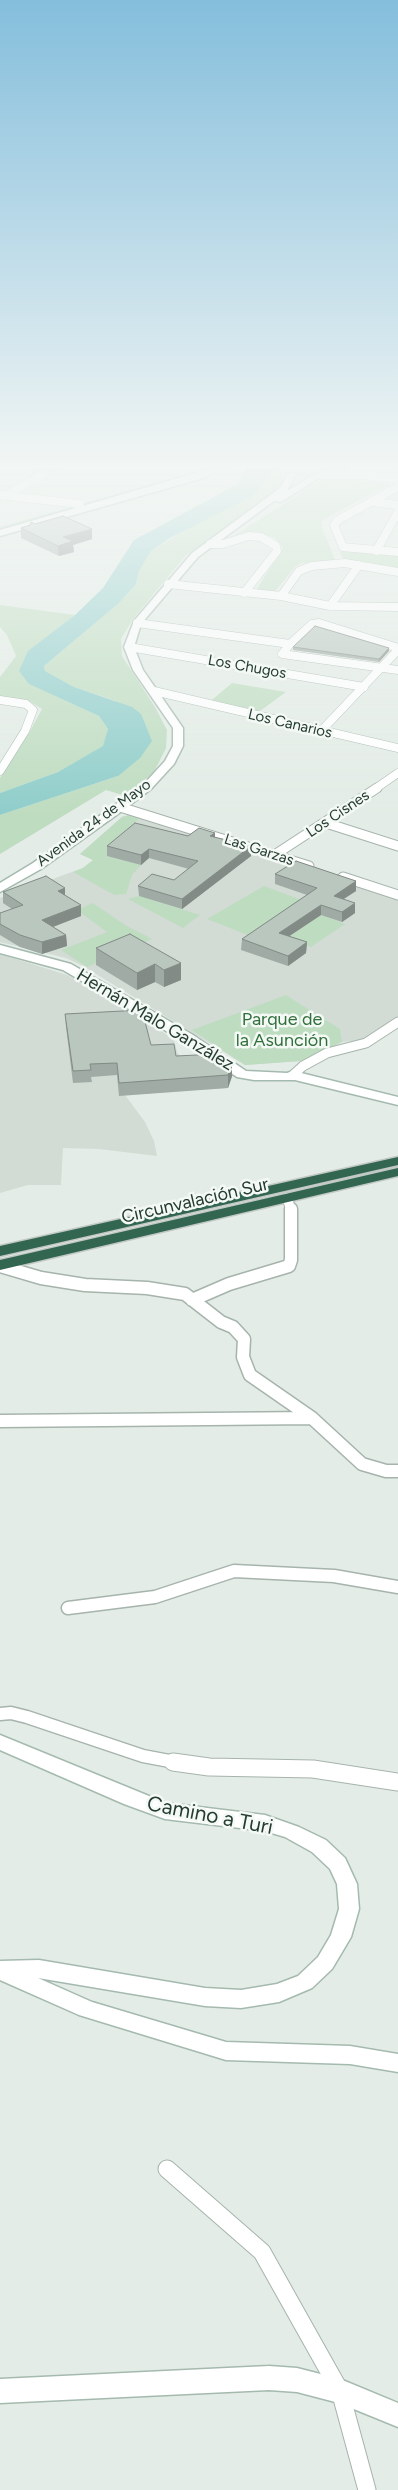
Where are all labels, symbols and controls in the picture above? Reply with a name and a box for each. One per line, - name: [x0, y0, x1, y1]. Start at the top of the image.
- street label: Los Chugos: [206, 651, 288, 683]
- street label: Los Canarios: [246, 706, 334, 742]
- street label: Avenida 24 de Mayo: [33, 776, 155, 870]
- street label: Los Cisnes: [303, 786, 373, 842]
- street label: Las Garzas: [222, 830, 296, 870]
- street label: Hernán Malo Ganzález: [72, 964, 238, 1076]
- park label: Parque de la Asunción: [236, 1009, 328, 1052]
- street label: Circunvalación Sur: [119, 1174, 271, 1228]
- street label: Camino a Turi: [145, 1791, 275, 1841]

